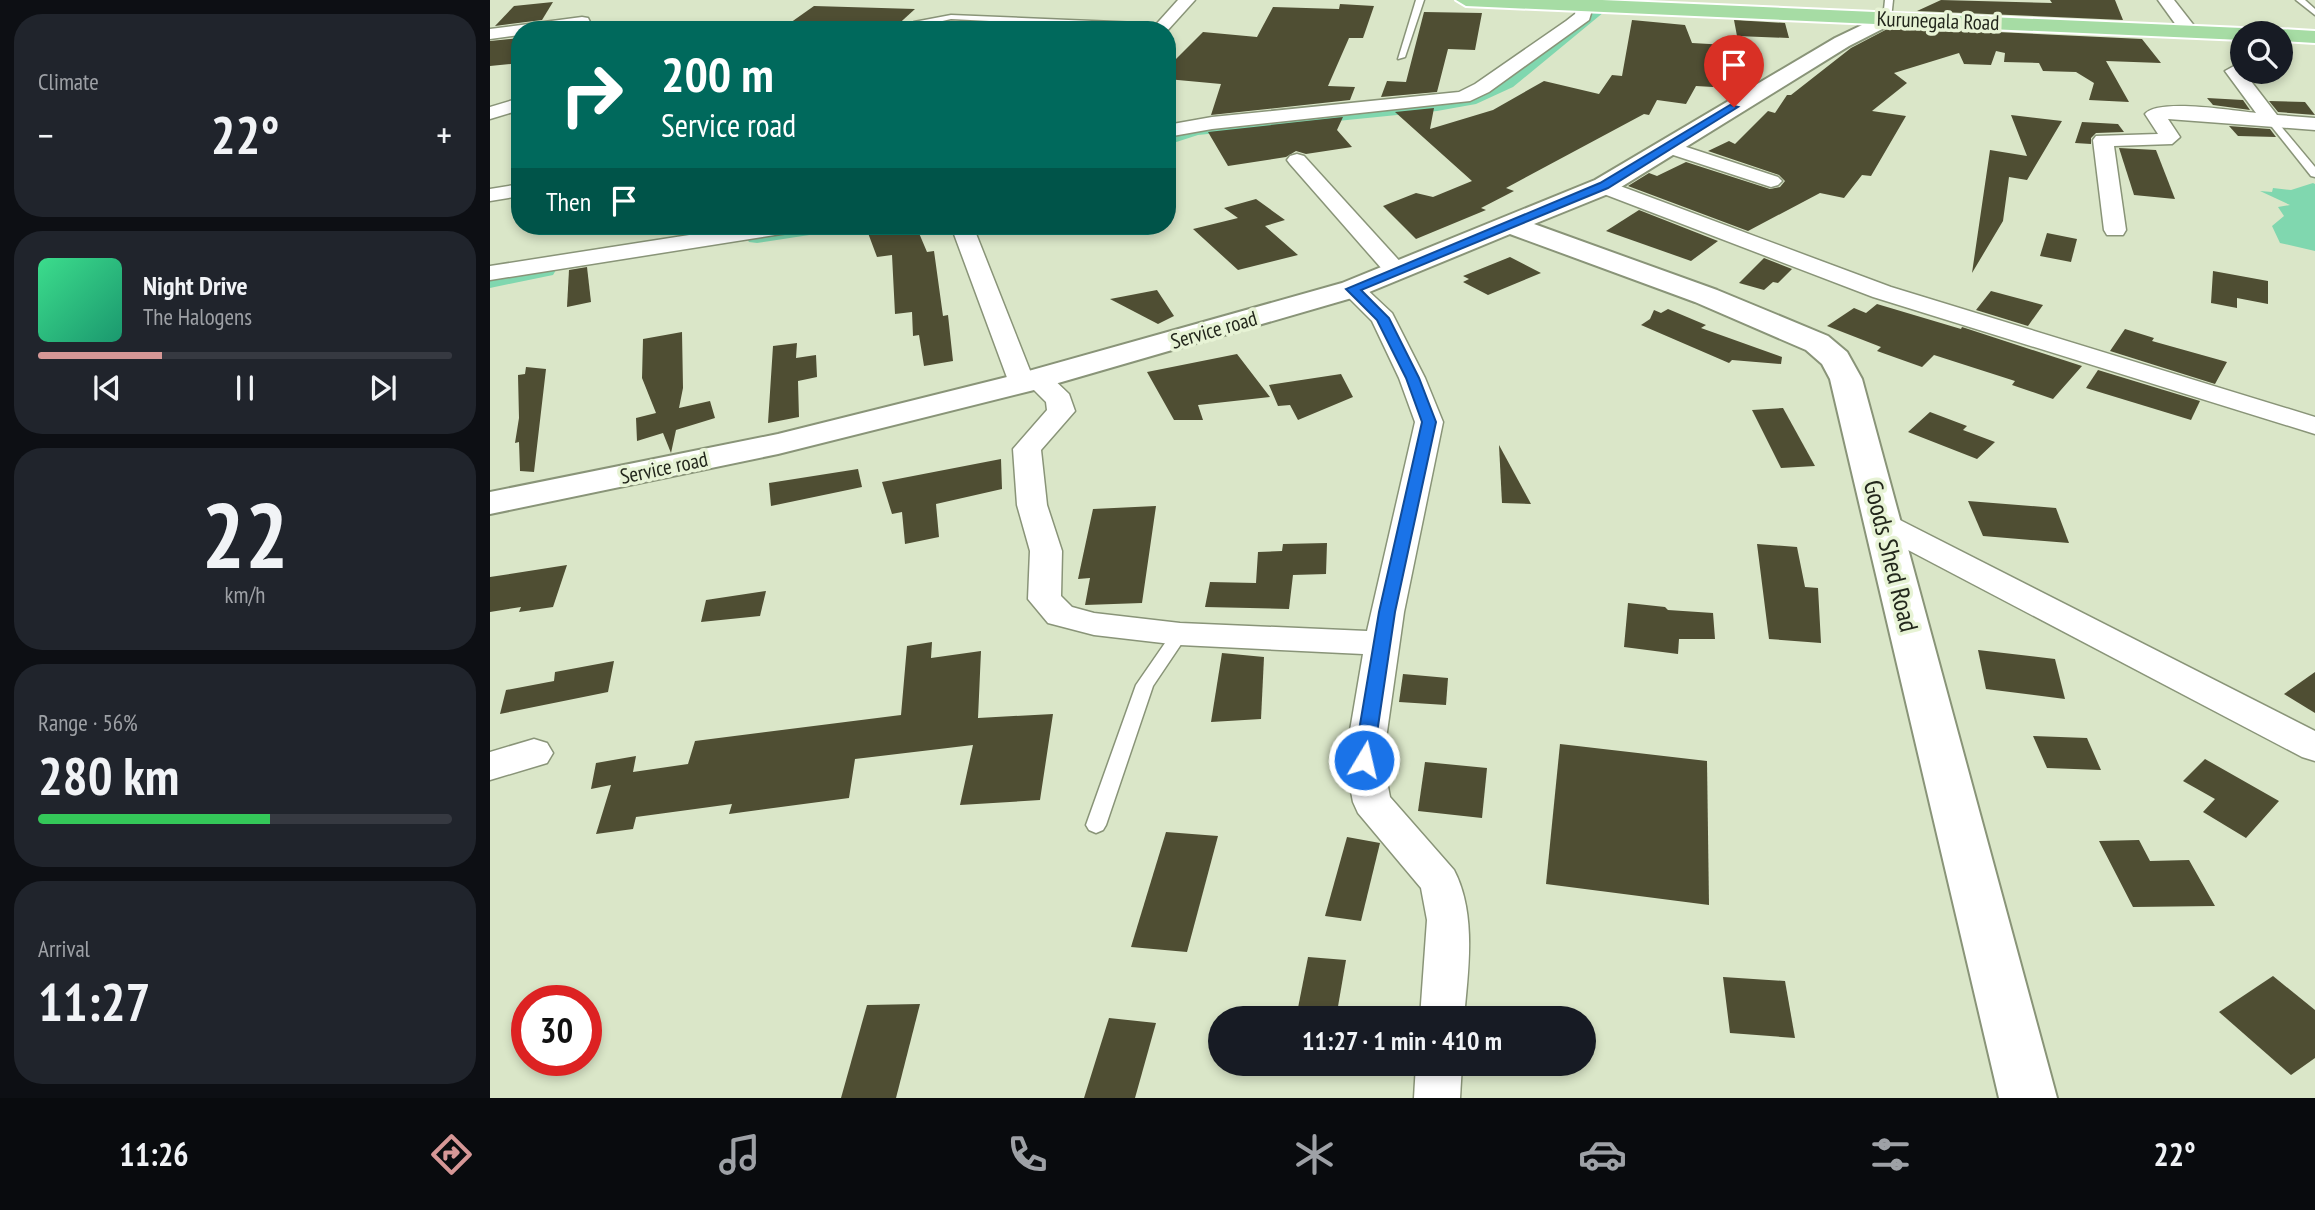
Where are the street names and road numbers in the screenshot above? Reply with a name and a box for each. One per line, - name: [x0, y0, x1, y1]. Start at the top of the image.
- street label: Kurunegala Road: [1876, 5, 2000, 36]
- street label: Service road: [1168, 304, 1260, 355]
- street label: Service road: [618, 445, 710, 490]
- street label: Goods Shed Road: [1857, 477, 1926, 635]

